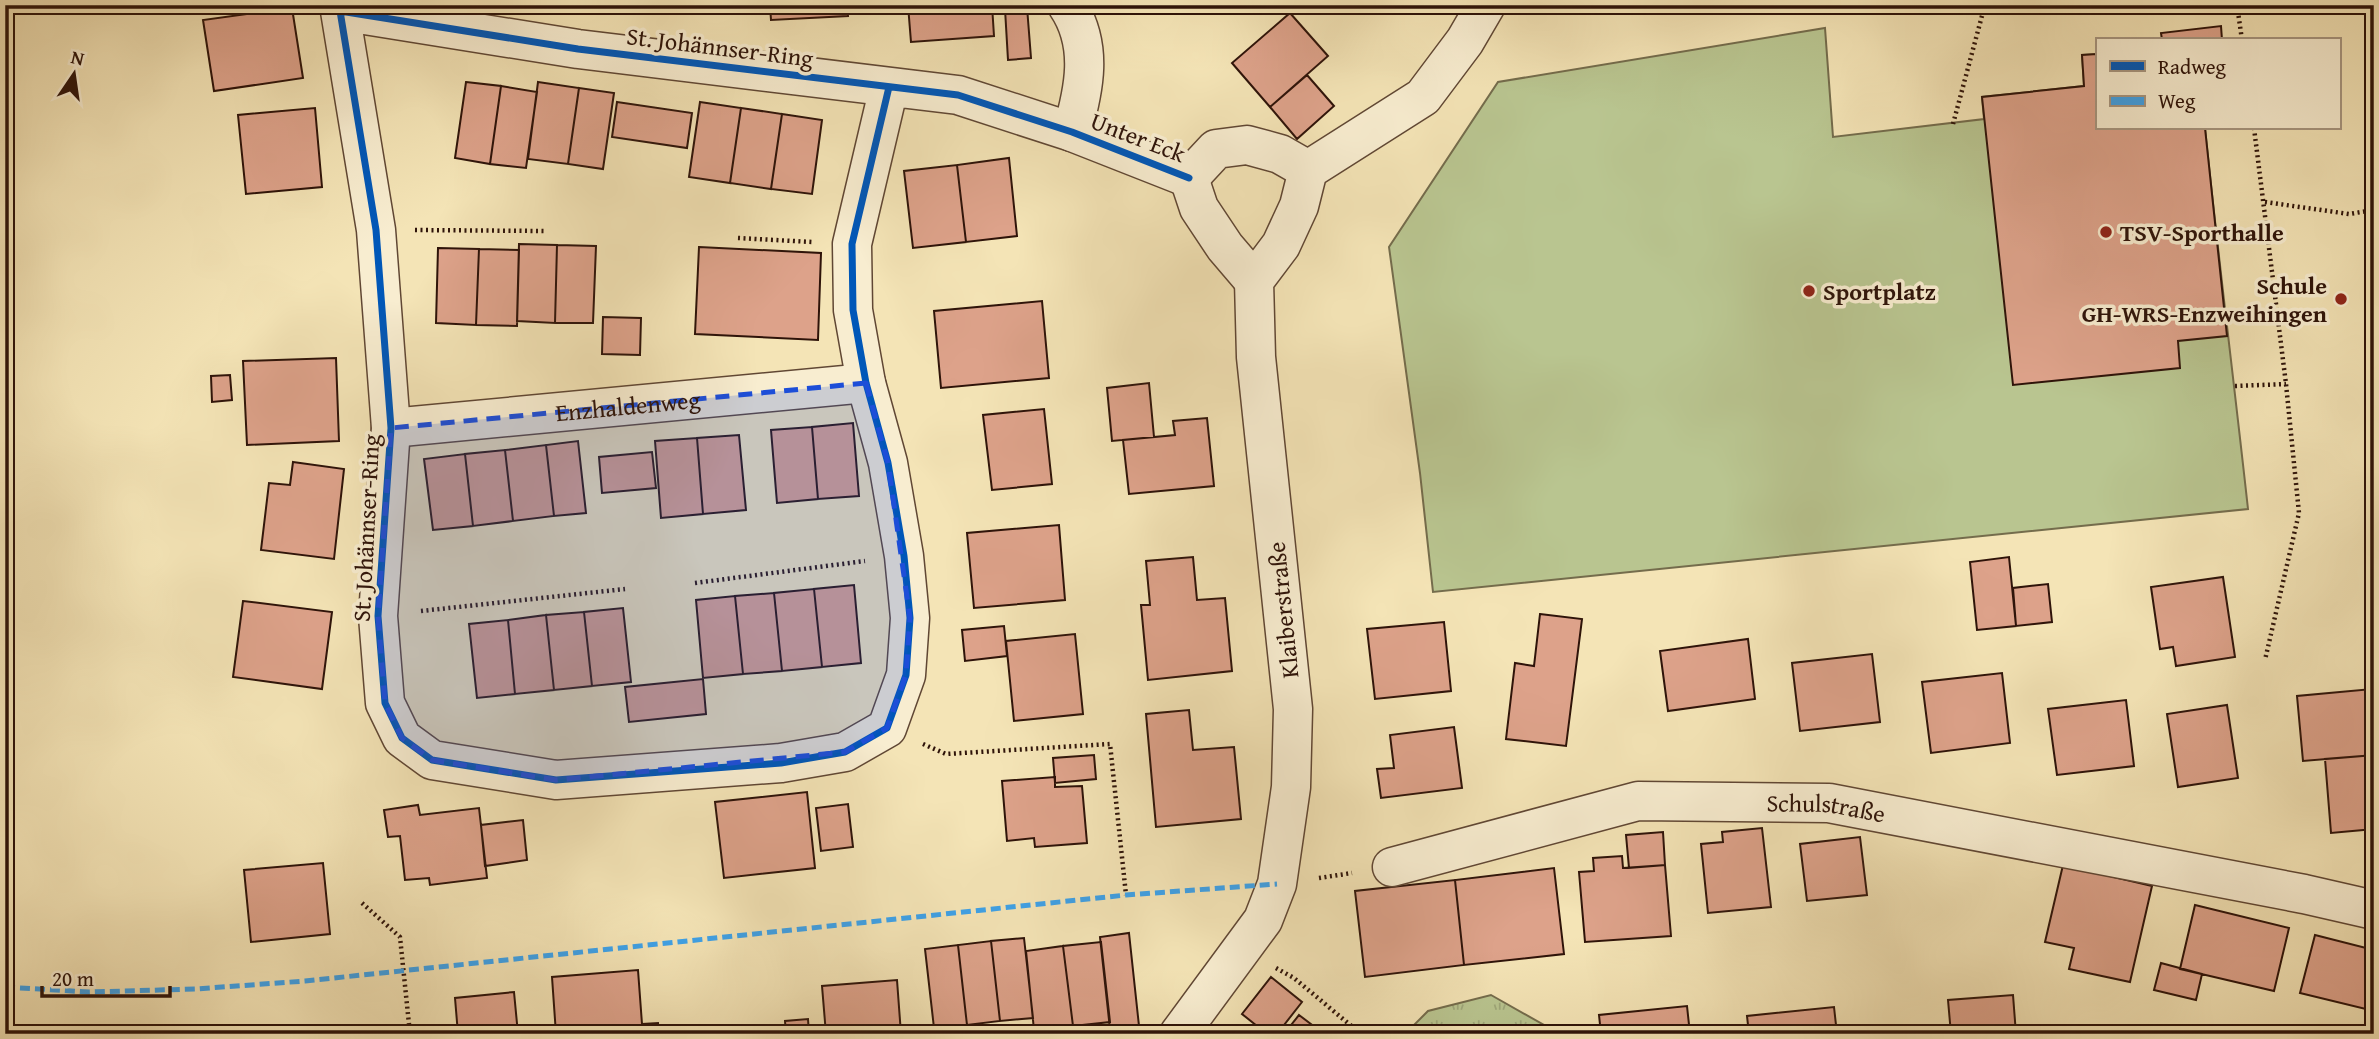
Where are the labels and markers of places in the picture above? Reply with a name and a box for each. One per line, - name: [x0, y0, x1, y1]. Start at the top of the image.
- place label: TSV-Sporthalle: [2120, 215, 2284, 250]
- marker: TSV-Sporthalle: [2098, 224, 2114, 240]
- place label: Schule GH-WRS-Enzweihingen: [2082, 268, 2327, 331]
- place label: Sportplatz: [1823, 274, 1936, 309]
- marker: Sportplatz: [1801, 283, 1817, 299]
- marker: Schule GH-WRS-Enzweihingen: [2333, 291, 2349, 307]

